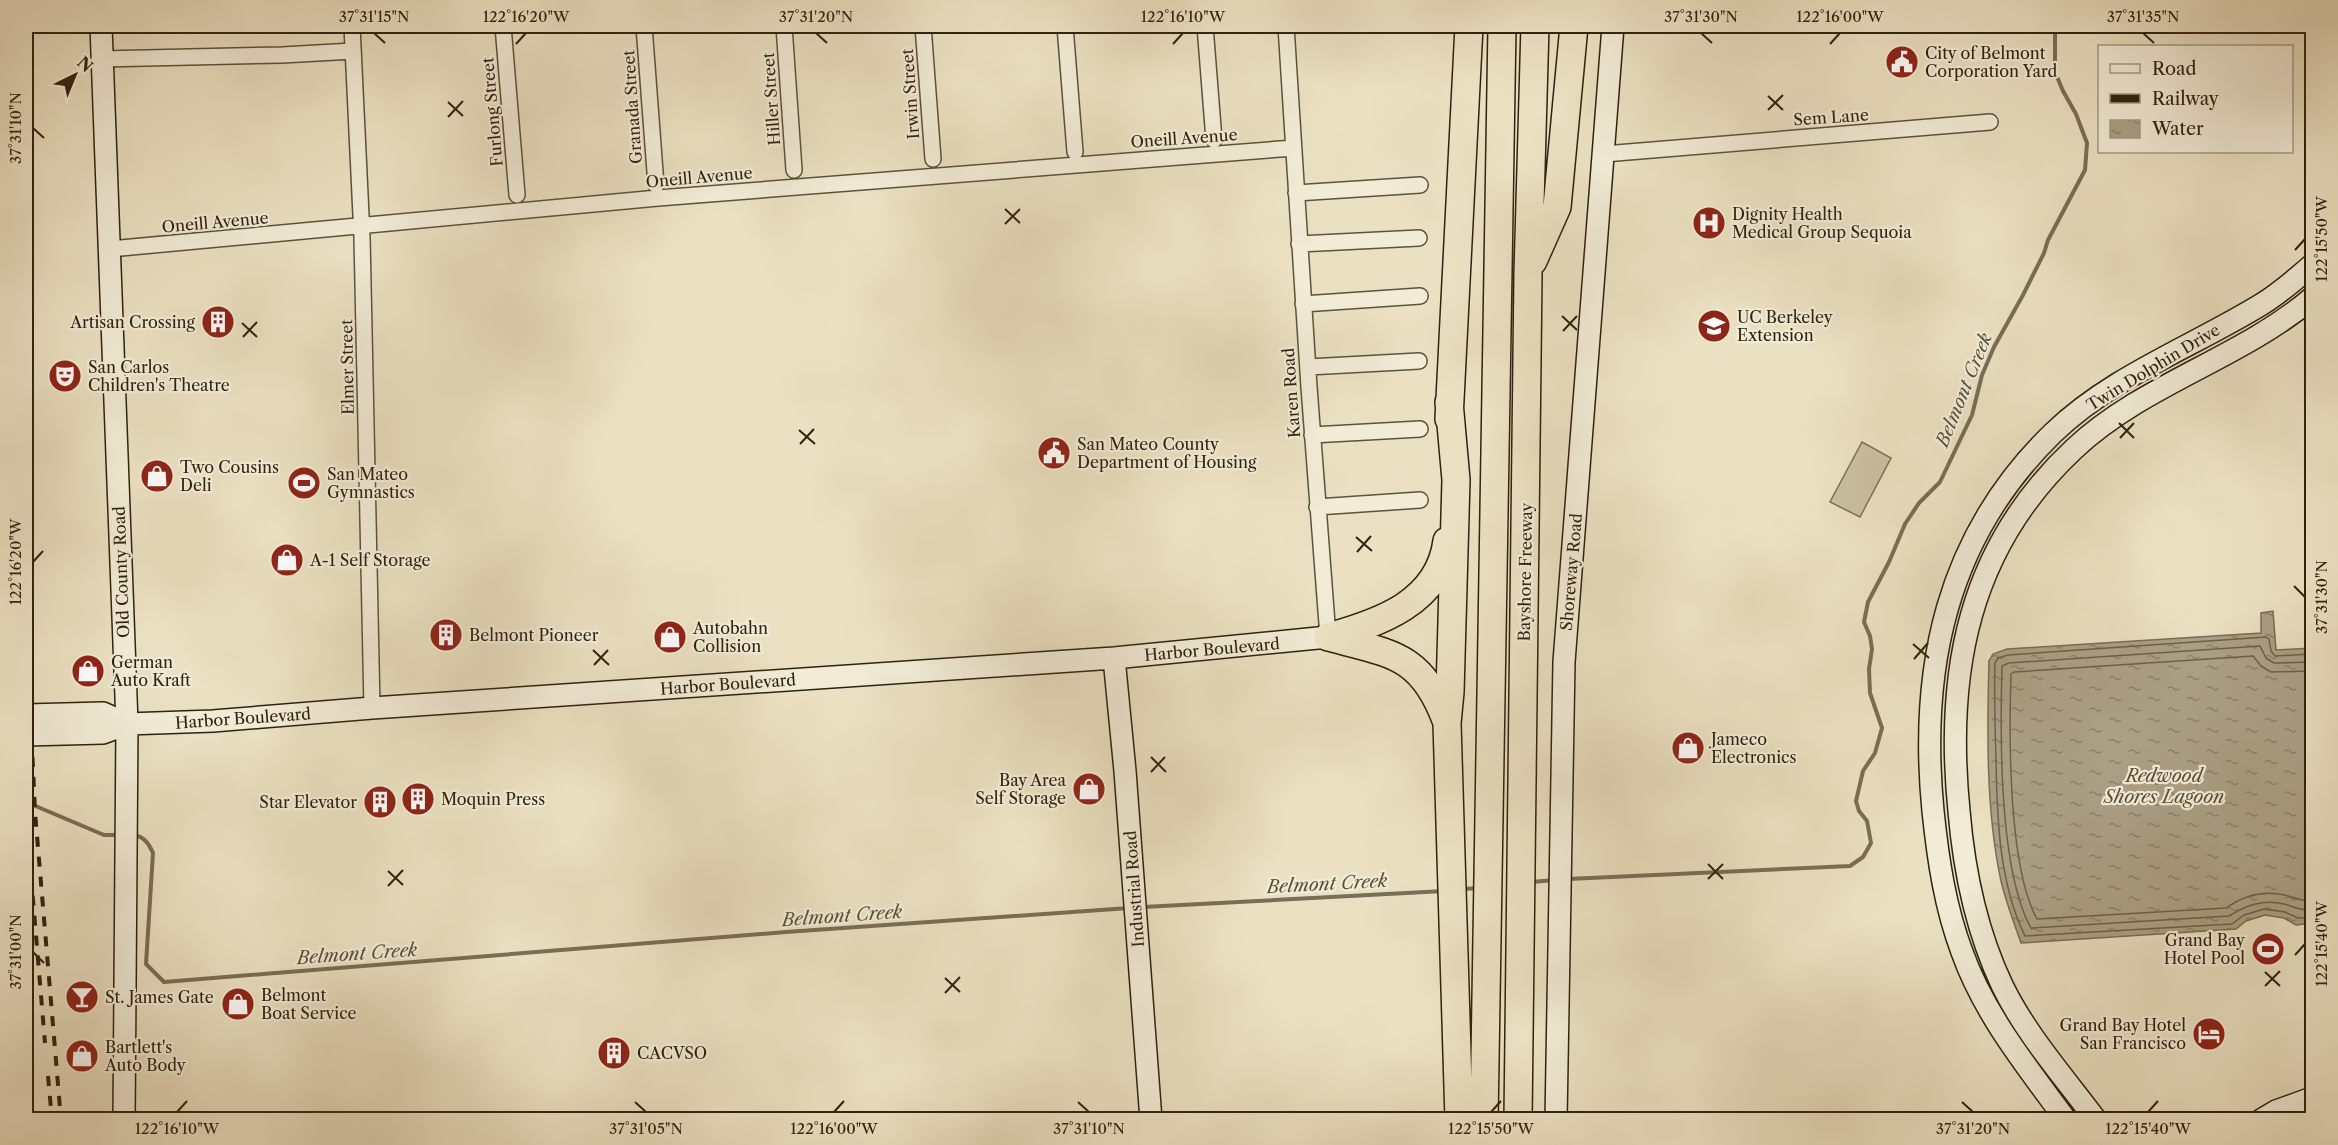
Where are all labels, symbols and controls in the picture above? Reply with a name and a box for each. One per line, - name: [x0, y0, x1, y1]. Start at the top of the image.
- text: 37°31'15"N: [339, 7, 409, 26]
- text: 122°16'20"W: [483, 7, 570, 26]
- text: 37°31'20"N: [779, 7, 853, 26]
- text: 122°16'10"W: [1141, 7, 1226, 26]
- text: 37°31'30"N: [1664, 7, 1738, 26]
- text: 122°16'00"W: [1796, 7, 1884, 26]
- text: 37°31'35"N: [2107, 7, 2179, 26]
- place label: City of Belmont Corporation Yard: [1925, 43, 2057, 81]
- public building icon: City of Belmont Corporation Yard: [1884, 44, 1920, 80]
- north arrow: [45, 45, 105, 105]
- legend: [2098, 45, 2293, 153]
- street label: Irwin Street: [897, 48, 923, 140]
- street label: Granada Street: [618, 49, 646, 165]
- text: N: [73, 52, 97, 76]
- street label: Hiller Street: [758, 52, 784, 146]
- street label: Furlong Street: [477, 56, 507, 167]
- text: Road: [2152, 58, 2197, 80]
- text: Railway: [2152, 88, 2220, 110]
- text: 37°31'10"N: [6, 92, 25, 164]
- street label: Sem Lane: [1793, 104, 1869, 130]
- text: Water: [2151, 118, 2204, 140]
- street label: Oneill Avenue: [1130, 124, 1238, 152]
- street label: Oneill Avenue: [645, 162, 753, 192]
- text: 122°15'50"W: [2312, 196, 2331, 282]
- place label: Dignity Health Medical Group Sequoia: [1732, 204, 1912, 242]
- hospital icon: Dignity Health Medical Group Sequoia: [1691, 205, 1727, 241]
- street label: Oneill Avenue: [161, 207, 269, 237]
- building icon: Artisan Crossing: [200, 304, 236, 340]
- place label: UC Berkeley Extension: [1737, 307, 1834, 345]
- school or university icon: UC Berkeley Extension: [1696, 308, 1732, 344]
- place label: Artisan Crossing: [69, 312, 196, 332]
- street label: Elmer Street: [336, 319, 358, 415]
- street label: Twin Dolphin Drive: [2083, 319, 2223, 415]
- water label: Belmont Creek: [1930, 329, 1997, 452]
- street label: Karen Road: [1278, 347, 1304, 439]
- place label: San Carlos Children's Theatre: [88, 357, 230, 395]
- theatre icon: San Carlos Children's Theatre: [47, 358, 83, 394]
- place label: San Mateo County Department of Housing: [1077, 434, 1257, 472]
- public building icon: San Mateo County Department of Housing: [1036, 435, 1072, 471]
- place label: Two Cousins Deli: [180, 457, 279, 495]
- shop icon: Two Cousins Deli: [139, 458, 175, 494]
- place label: San Mateo Gymnastics: [327, 464, 415, 502]
- sports icon: San Mateo Gymnastics: [286, 465, 322, 501]
- street label: Bayshore Freeway: [1514, 501, 1536, 641]
- street label: Old County Road: [109, 506, 133, 638]
- street label: Shoreway Road: [1556, 512, 1586, 631]
- text: 122°16'20"W: [6, 518, 25, 605]
- shop icon: A-1 Self Storage: [269, 542, 305, 578]
- place label: A-1 Self Storage: [309, 550, 431, 570]
- text: 37°31'30"N: [2312, 560, 2331, 634]
- building icon: Belmont Pioneer: [428, 617, 464, 653]
- place label: Autobahn Collision: [692, 618, 768, 656]
- shop icon: Autobahn Collision: [652, 619, 688, 655]
- place label: Belmont Pioneer: [469, 625, 599, 645]
- street label: Harbor Boulevard: [1143, 633, 1281, 665]
- place label: German Auto Kraft: [110, 652, 191, 690]
- shop icon: German Auto Kraft: [70, 653, 106, 689]
- street label: Harbor Boulevard: [659, 669, 797, 699]
- street label: Harbor Boulevard: [174, 703, 312, 733]
- place label: Jameco Electronics: [1708, 729, 1796, 767]
- shop icon: Jameco Electronics: [1670, 730, 1706, 766]
- water label: Redwood Shores Lagoon: [2103, 765, 2224, 808]
- place label: Bay Area Self Storage: [975, 770, 1067, 808]
- shop icon: Bay Area Self Storage: [1071, 771, 1107, 807]
- building icon: Moquin Press: [400, 781, 436, 817]
- building icon: Star Elevator: [362, 784, 398, 820]
- place label: Moquin Press: [441, 789, 545, 809]
- place label: Star Elevator: [259, 792, 357, 812]
- street label: Industrial Road: [1120, 830, 1148, 948]
- water label: Belmont Creek: [1264, 870, 1389, 898]
- water label: Belmont Creek: [779, 901, 904, 931]
- text: 122°15'40"W: [2312, 901, 2331, 987]
- text: 37°31'00"N: [6, 914, 25, 990]
- place label: Grand Bay Hotel Pool: [2164, 930, 2246, 968]
- sports icon: Grand Bay Hotel Pool: [2250, 931, 2286, 967]
- water label: Belmont Creek: [294, 939, 419, 969]
- bar icon: St. James Gate: [64, 979, 100, 1015]
- place label: Belmont Boat Service: [261, 985, 357, 1023]
- shop icon: Belmont Boat Service: [220, 986, 256, 1022]
- place label: St. James Gate: [105, 987, 214, 1007]
- place label: Grand Bay Hotel San Francisco: [2060, 1015, 2186, 1053]
- hotel icon: Grand Bay Hotel San Francisco: [2191, 1016, 2227, 1052]
- building icon: CACVSO: [596, 1035, 632, 1071]
- place label: Bartlett's Auto Body: [104, 1037, 187, 1075]
- shop icon: Bartlett's Auto Body: [64, 1038, 100, 1074]
- place label: CACVSO: [637, 1043, 707, 1063]
- text: 122°16'10"W: [135, 1119, 220, 1138]
- text: 37°31'05"N: [609, 1119, 683, 1138]
- text: 122°16'00"W: [790, 1119, 878, 1138]
- text: 37°31'10"N: [1053, 1119, 1125, 1138]
- text: 122°15'50"W: [1448, 1119, 1534, 1138]
- text: 37°31'20"N: [1936, 1119, 2010, 1138]
- text: 122°15'40"W: [2105, 1119, 2191, 1138]

